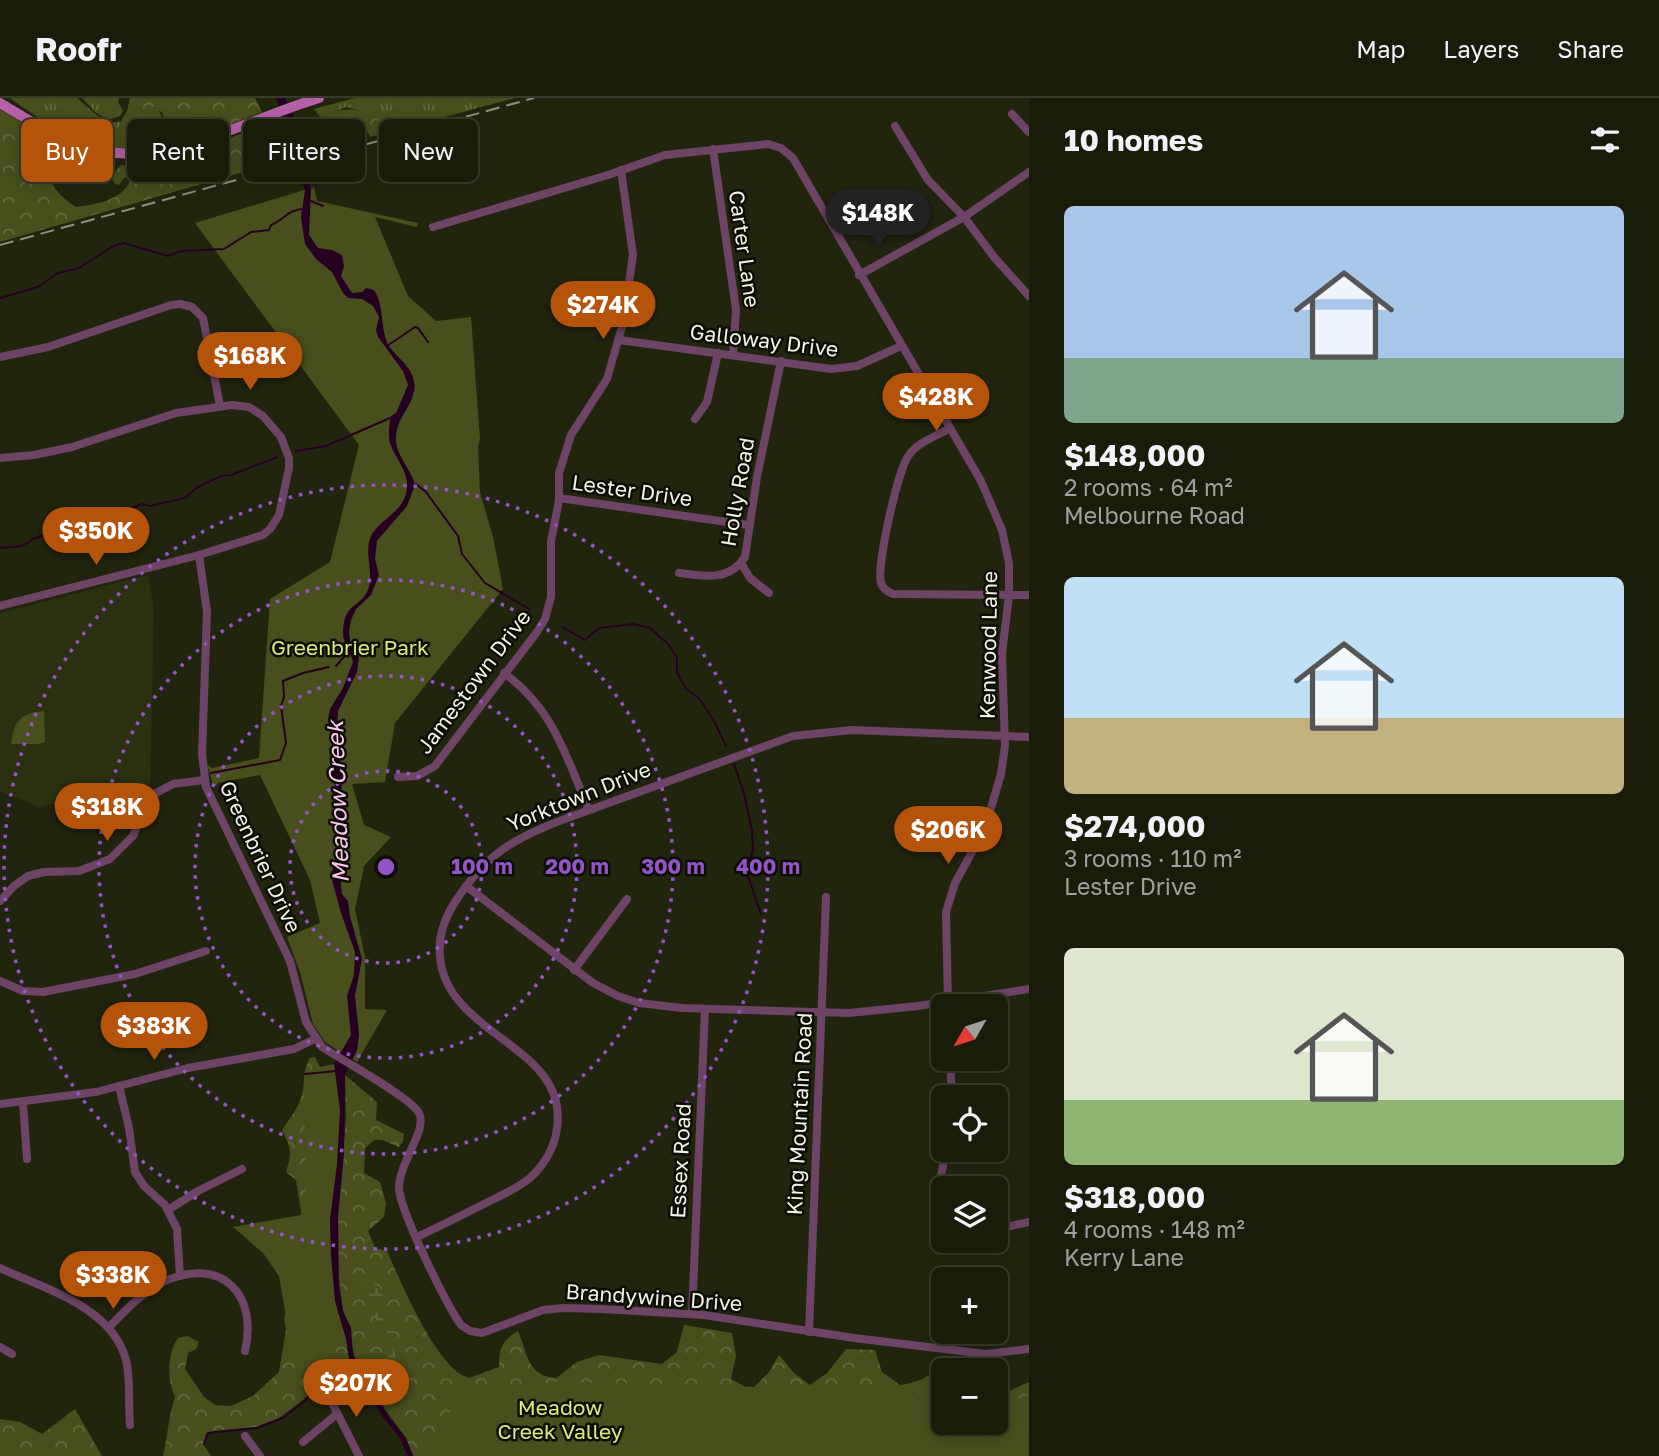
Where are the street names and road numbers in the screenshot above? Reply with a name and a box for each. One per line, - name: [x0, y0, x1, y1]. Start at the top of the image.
- street label: Carter Lane: [724, 189, 766, 309]
- street label: Galloway Drive: [688, 318, 840, 362]
- street label: Holly Road: [715, 435, 759, 548]
- street label: Lester Drive: [570, 469, 694, 511]
- street label: Kenwood Lane: [974, 571, 1002, 719]
- street label: Jamestown Drive: [411, 604, 536, 758]
- street label: Yorktown Drive: [503, 755, 654, 837]
- street label: Greenbrier Drive: [214, 777, 307, 937]
- street label: King Mountain Road: [781, 1012, 817, 1216]
- street label: Essex Road: [664, 1103, 696, 1219]
- street label: Brandywine Drive: [565, 1278, 743, 1316]

